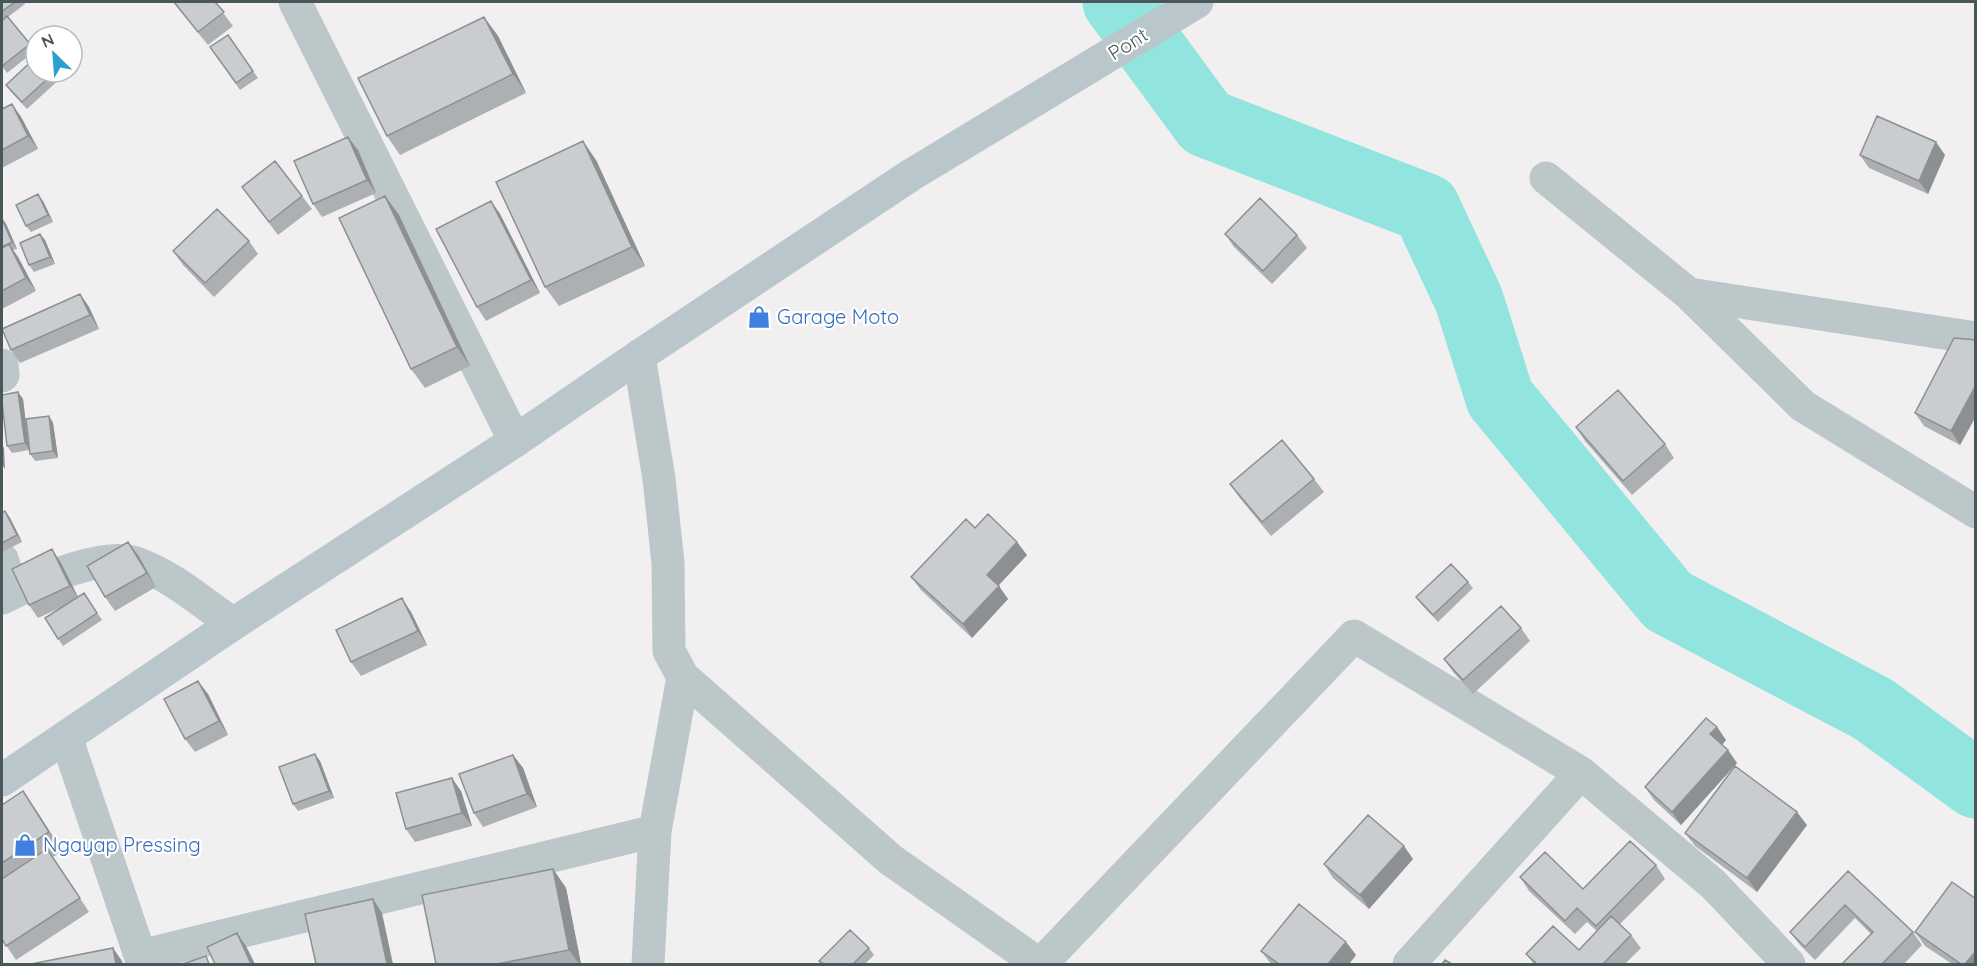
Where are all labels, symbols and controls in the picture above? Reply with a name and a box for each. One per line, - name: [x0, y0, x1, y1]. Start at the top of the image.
- street label: Pont: [1103, 22, 1152, 65]
- north arrow: [24, 24, 84, 84]
- text: N: [38, 29, 57, 52]
- shop icon: Garage Moto: [746, 304, 772, 330]
- place label: Garage Moto: [777, 304, 899, 329]
- shop icon: Ngayap Pressing: [12, 832, 38, 858]
- place label: Ngayap Pressing: [43, 832, 201, 857]

